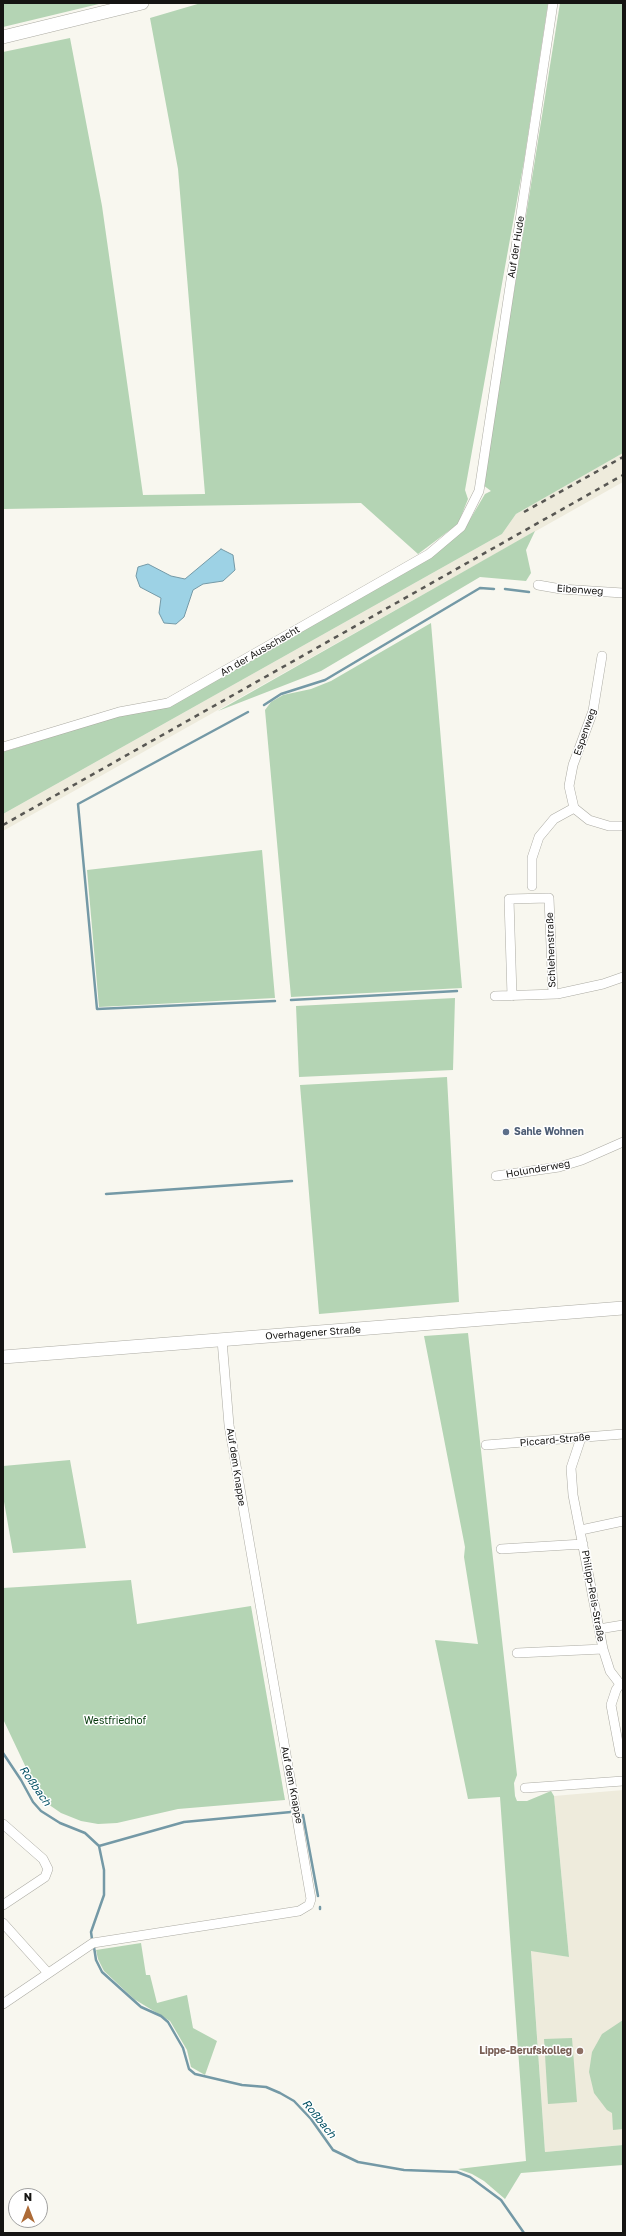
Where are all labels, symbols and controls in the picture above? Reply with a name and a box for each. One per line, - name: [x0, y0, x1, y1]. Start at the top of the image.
- street label: Auf der Hude: [505, 215, 527, 279]
- street label: Eibenweg: [556, 582, 604, 598]
- street label: An der Ausschacht: [218, 623, 302, 679]
- street label: Espenweg: [571, 707, 599, 757]
- street label: Schlehenstraße: [544, 912, 558, 988]
- place label: Sahle Wohnen: [514, 1126, 584, 1138]
- marker: Sahle Wohnen: [501, 1127, 511, 1137]
- street label: Holunderweg: [505, 1157, 571, 1181]
- street label: Overhagener Straße: [265, 1324, 361, 1342]
- street label: Auf dem Knappe: [224, 1427, 248, 1507]
- street label: Piccard-Straße: [519, 1431, 591, 1449]
- street label: Philipp-Reis-Straße: [579, 1549, 607, 1643]
- park label: Westfriedhof: [84, 1715, 146, 1727]
- street label: Auf dem Knappe: [279, 1745, 305, 1825]
- water label: Roßbach: [16, 1763, 54, 1809]
- place label: Lippe-Berufskolleg: [479, 2045, 572, 2057]
- marker: Lippe-Berufskolleg: [575, 2046, 585, 2056]
- water label: Roßbach: [299, 2097, 339, 2141]
- north arrow: [8, 2188, 48, 2228]
- text: N: [24, 2190, 32, 2203]

